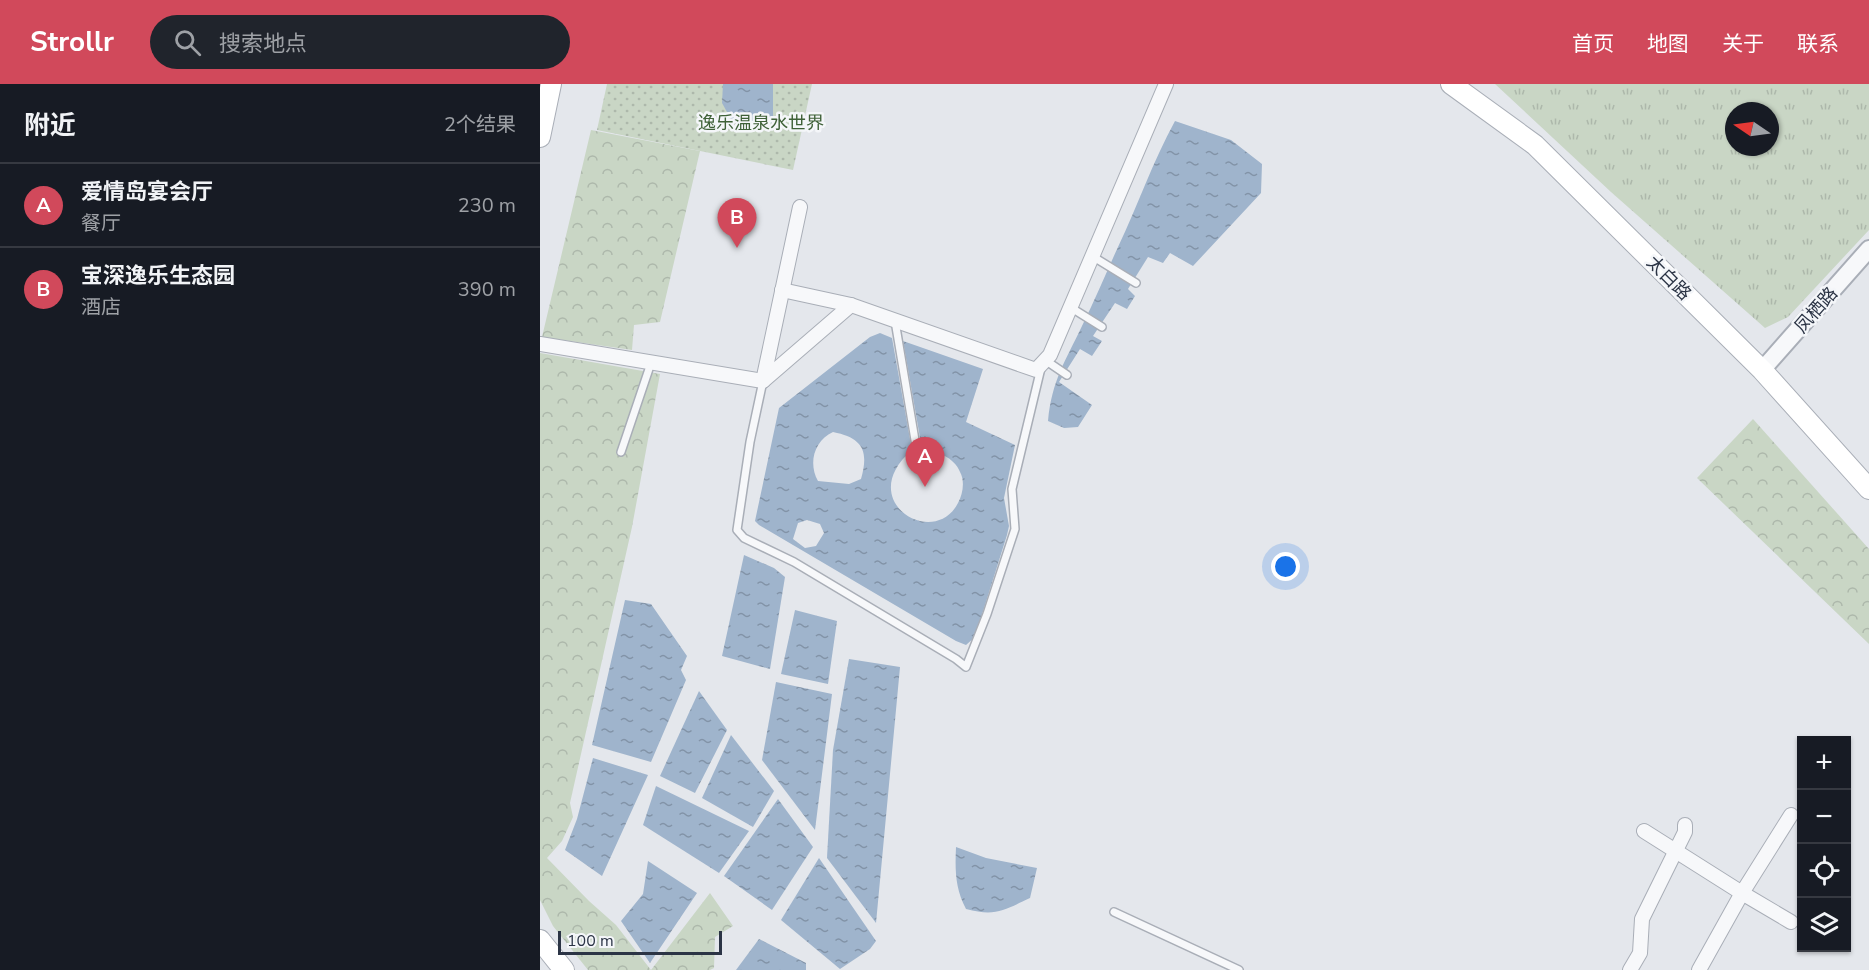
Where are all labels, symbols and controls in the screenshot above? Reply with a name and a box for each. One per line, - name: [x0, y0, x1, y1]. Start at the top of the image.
- search box: [150, 15, 570, 69]
- text: Strollr: [30, 23, 114, 61]
- icon: search: [171, 26, 204, 59]
- text: 搜索地点: [219, 29, 307, 59]
- text: 首页: [1572, 30, 1614, 58]
- text: 地图: [1647, 30, 1689, 58]
- text: 关于: [1722, 30, 1764, 58]
- text: 联系: [1797, 30, 1839, 58]
- north arrow: [1725, 102, 1779, 156]
- text: 附近: [24, 108, 76, 143]
- text: 2个结果: [444, 111, 516, 138]
- park label: 逸乐温泉水世界: [698, 111, 824, 135]
- text: 爱情岛宴会厅: [81, 177, 213, 207]
- text: A: [36, 192, 51, 219]
- text: 230 m: [458, 192, 516, 219]
- pin: B: [718, 198, 756, 248]
- text: 餐厅: [81, 210, 121, 237]
- street label: 太白路: [1641, 250, 1697, 306]
- text: 宝深逸乐生态园: [81, 261, 235, 291]
- text: B: [37, 276, 50, 303]
- text: 390 m: [458, 276, 516, 303]
- street label: 凤栖路: [1789, 282, 1843, 338]
- text: 酒店: [81, 294, 121, 321]
- pin: A: [906, 438, 944, 487]
- your location: [1271, 552, 1300, 581]
- map controls: [1797, 736, 1851, 952]
- button: +: [1797, 736, 1851, 790]
- button: −: [1797, 790, 1851, 844]
- button: locate: [1797, 844, 1851, 898]
- button: layers: [1797, 898, 1851, 952]
- scale bar: [558, 928, 722, 956]
- text: 100 m: [567, 930, 614, 952]

